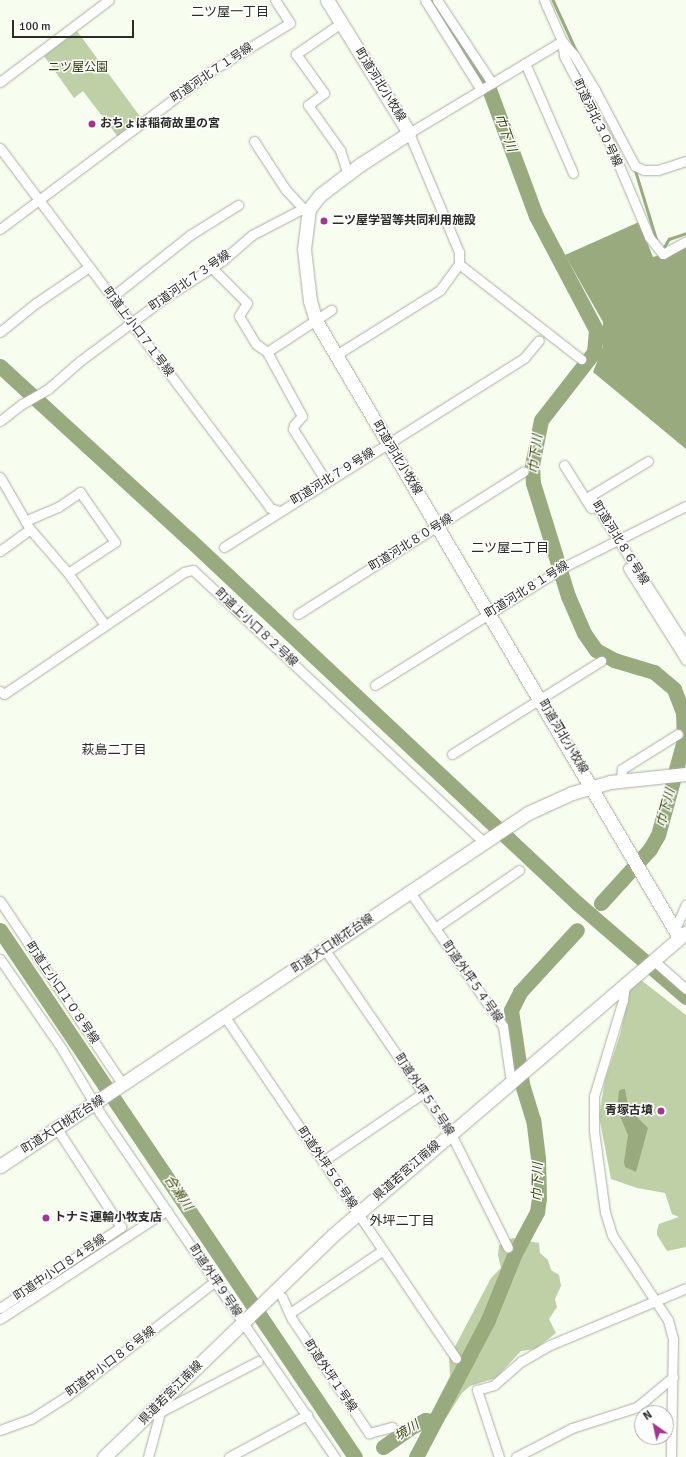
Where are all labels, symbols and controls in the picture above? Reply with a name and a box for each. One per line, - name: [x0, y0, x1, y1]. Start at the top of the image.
- district label: 二ツ屋一丁目: [191, 4, 269, 20]
- scale bar: [14, 12, 136, 38]
- text: 100 m: [19, 19, 51, 34]
- street label: 町道河北７１号線: [168, 40, 256, 106]
- street label: 町道河北小牧線: [352, 46, 408, 124]
- park label: ニツ屋公園: [48, 61, 108, 75]
- street label: 町道河北３０号線: [569, 77, 625, 169]
- water label: 巾下川: [491, 112, 519, 154]
- place label: おちょぼ稲荷故里の宮: [100, 117, 220, 131]
- marker: おちょぼ稲荷故里の宮: [87, 119, 97, 129]
- place label: 二ツ屋学習等共同利用施設: [332, 214, 476, 228]
- marker: 二ツ屋学習等共同利用施設: [319, 216, 329, 226]
- street label: 町道河北７３号線: [147, 248, 233, 314]
- street label: 町道上小口７１号線: [100, 285, 176, 379]
- street label: 町道河北小牧線: [369, 418, 425, 498]
- water label: 巾下川: [526, 434, 546, 474]
- street label: 町道河北７９号線: [288, 445, 378, 509]
- street label: 町道河北８６号線: [588, 498, 652, 588]
- street label: 町道河北８０号線: [366, 511, 456, 575]
- district label: 二ツ屋二丁目: [471, 540, 549, 556]
- street label: 町道河北８１号線: [482, 558, 572, 622]
- street label: 町道上小口８２号線: [212, 586, 300, 670]
- street label: 町道河北小牧線: [535, 697, 591, 777]
- district label: 萩島二丁目: [82, 742, 146, 758]
- water label: 巾下川: [653, 787, 679, 829]
- street label: 町道大口桃花台線: [289, 911, 377, 977]
- street label: 町道上小口１０８号線: [22, 939, 102, 1047]
- street label: 町道外坪５４号線: [439, 939, 505, 1025]
- street label: 町道外坪５５号線: [391, 1051, 457, 1139]
- street label: 町道大口桃花台線: [19, 1093, 107, 1157]
- place label: 青塚古墳: [605, 1104, 653, 1118]
- marker: 青塚古墳: [656, 1106, 666, 1116]
- street label: 町道外坪５６号線: [294, 1124, 360, 1212]
- street label: 県道若宮江南線: [371, 1138, 443, 1204]
- water label: 巾下川: [530, 1162, 546, 1202]
- water label: 合瀬川: [161, 1172, 195, 1214]
- place label: トナミ運輸小牧支店: [54, 1211, 162, 1225]
- marker: トナミ運輸小牧支店: [41, 1213, 51, 1223]
- district label: 外坪二丁目: [370, 1213, 434, 1229]
- street label: 町道中小口８４号線: [11, 1232, 109, 1304]
- street label: 町道外坪９号線: [186, 1242, 244, 1320]
- street label: 町道中小口８６号線: [64, 1324, 158, 1400]
- street label: 町道外坪１号線: [301, 1337, 359, 1415]
- street label: 県道若宮江南線: [136, 1358, 206, 1428]
- north arrow: [634, 1405, 674, 1445]
- text: N: [641, 1408, 654, 1423]
- water label: 境川: [392, 1418, 422, 1444]

